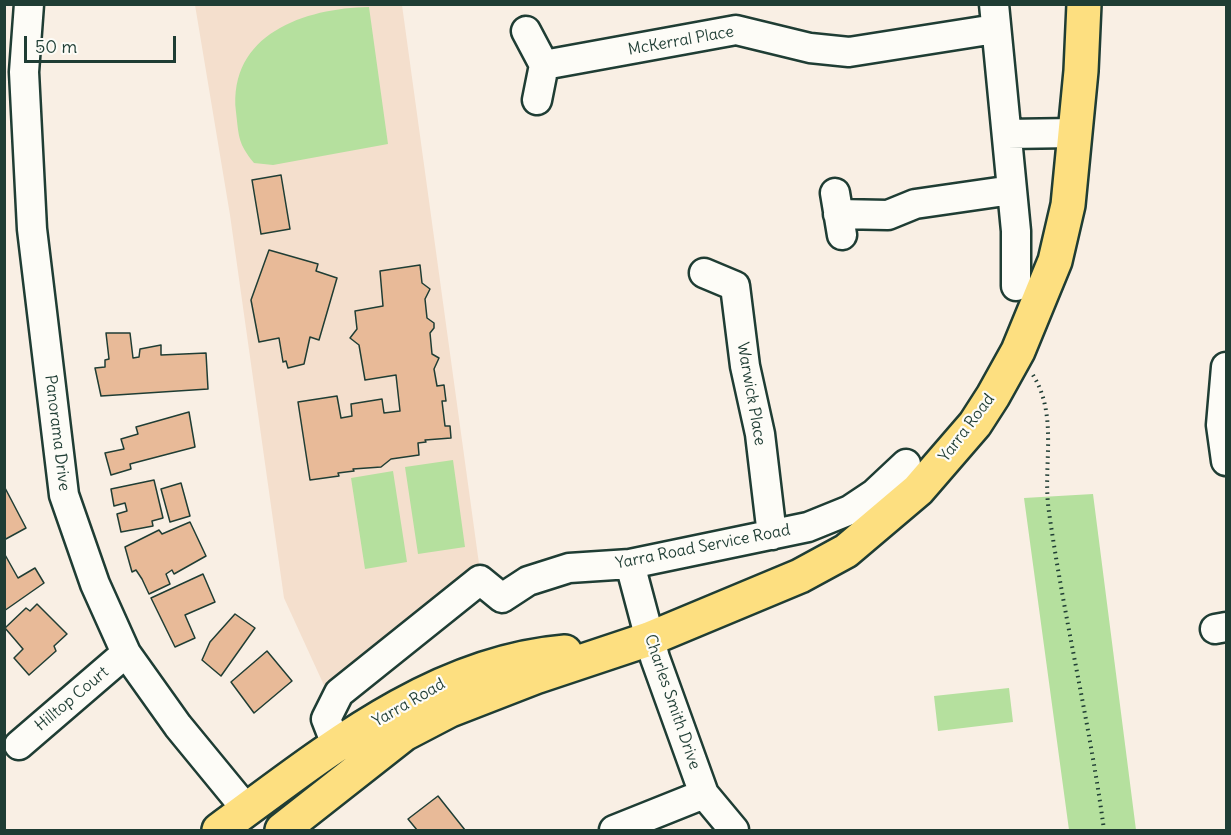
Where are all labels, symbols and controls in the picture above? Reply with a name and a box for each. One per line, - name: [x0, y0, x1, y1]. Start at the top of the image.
- street label: McKerral Place: [627, 22, 735, 60]
- scale bar: [27, 24, 178, 62]
- text: 50 m: [35, 35, 77, 58]
- street label: Warwick Place: [732, 341, 770, 447]
- street label: Panorama Drive: [40, 374, 74, 492]
- street label: Yarra Road: [935, 390, 999, 466]
- street label: Yarra Road Service Road: [614, 521, 792, 573]
- street label: Charles Smith Drive: [640, 632, 704, 772]
- street label: Hilltop Court: [31, 663, 113, 735]
- street label: Yarra Road: [369, 675, 449, 731]

